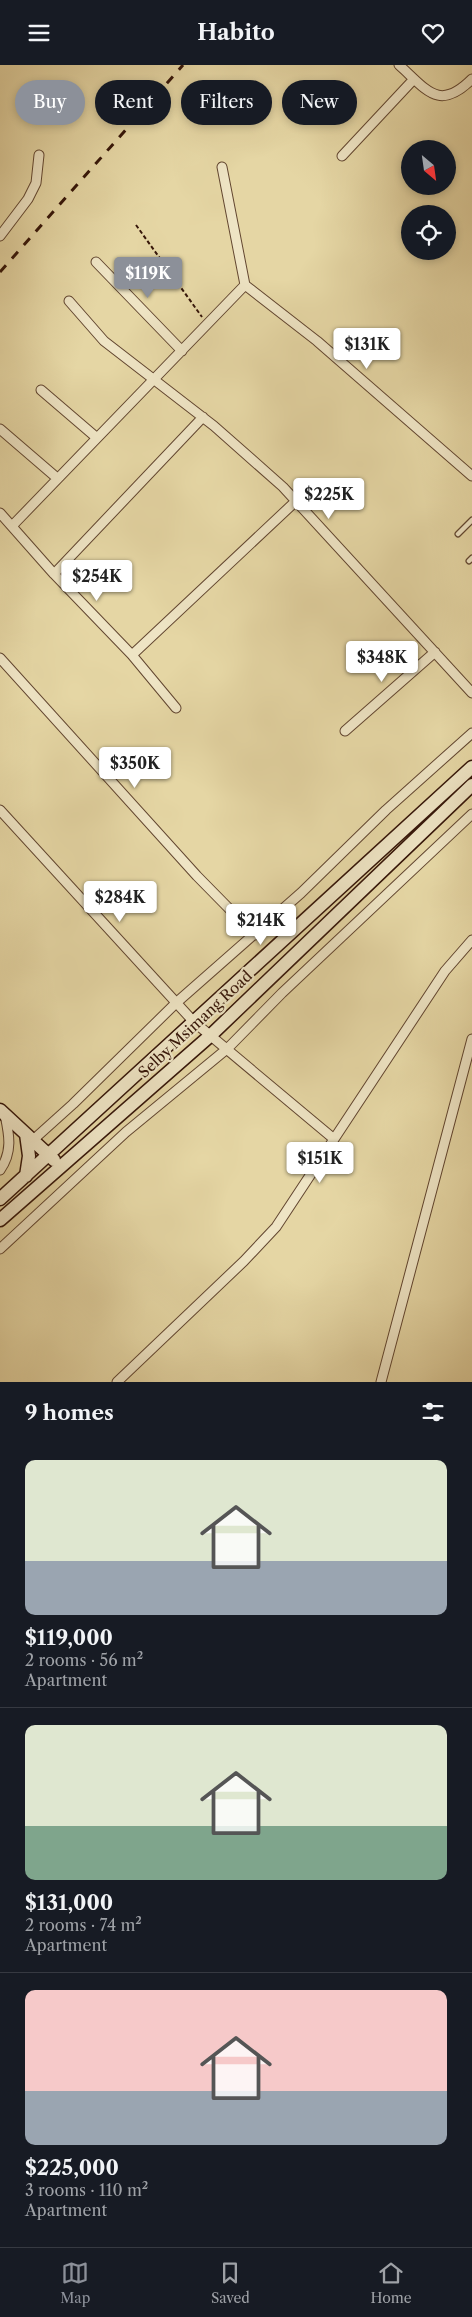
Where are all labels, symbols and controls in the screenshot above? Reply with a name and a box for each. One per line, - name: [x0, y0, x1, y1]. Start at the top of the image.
- icon: menu: [25, 19, 53, 47]
- text: Habito: [197, 19, 275, 46]
- icon: heart: [419, 19, 447, 47]
- chip: Buy: [15, 80, 85, 125]
- chip: Rent: [95, 80, 171, 125]
- chip: Filters: [181, 80, 272, 125]
- chip: New: [282, 80, 357, 125]
- north arrow: [401, 140, 456, 195]
- map controls: [401, 140, 456, 260]
- button: locate: [401, 205, 456, 260]
- pin: $119K: [113, 257, 183, 299]
- text: $119K: [125, 263, 171, 283]
- pin: $131K: [332, 327, 402, 370]
- text: $131K: [344, 334, 390, 354]
- pin: $225K: [294, 477, 364, 520]
- text: $225K: [304, 484, 354, 504]
- pin: $254K: [62, 559, 132, 602]
- text: $254K: [72, 566, 122, 586]
- pin: $348K: [347, 641, 417, 683]
- text: $348K: [357, 647, 407, 667]
- pin: $350K: [100, 747, 170, 789]
- text: $350K: [110, 753, 160, 773]
- pin: $284K: [85, 881, 155, 923]
- text: $284K: [95, 887, 145, 907]
- pin: $214K: [226, 903, 296, 946]
- text: $214K: [237, 910, 285, 930]
- street label: Selby Msimang Road: [134, 966, 256, 1082]
- pin: $151K: [285, 1141, 355, 1184]
- text: $151K: [298, 1148, 342, 1168]
- icon: filters: [419, 1398, 447, 1426]
- text: 9 homes: [25, 1400, 114, 1425]
- icon: home: [191, 1492, 281, 1582]
- text: $119,000: [25, 1625, 113, 1650]
- text: 2 rooms · 56 m²: [25, 1650, 143, 1670]
- text: Apartment: [25, 1670, 107, 1690]
- icon: home: [191, 1758, 281, 1848]
- text: $131,000: [25, 1890, 113, 1915]
- text: 2 rooms · 74 m²: [25, 1915, 142, 1935]
- text: Apartment: [25, 1935, 107, 1955]
- icon: home: [191, 2023, 281, 2113]
- text: $225,000: [25, 2155, 119, 2180]
- text: 3 rooms · 110 m²: [25, 2180, 148, 2200]
- text: Apartment: [25, 2200, 107, 2220]
- tab: Map: [60, 2259, 90, 2307]
- tab: Saved: [211, 2259, 250, 2307]
- tab: Home: [371, 2259, 412, 2307]

